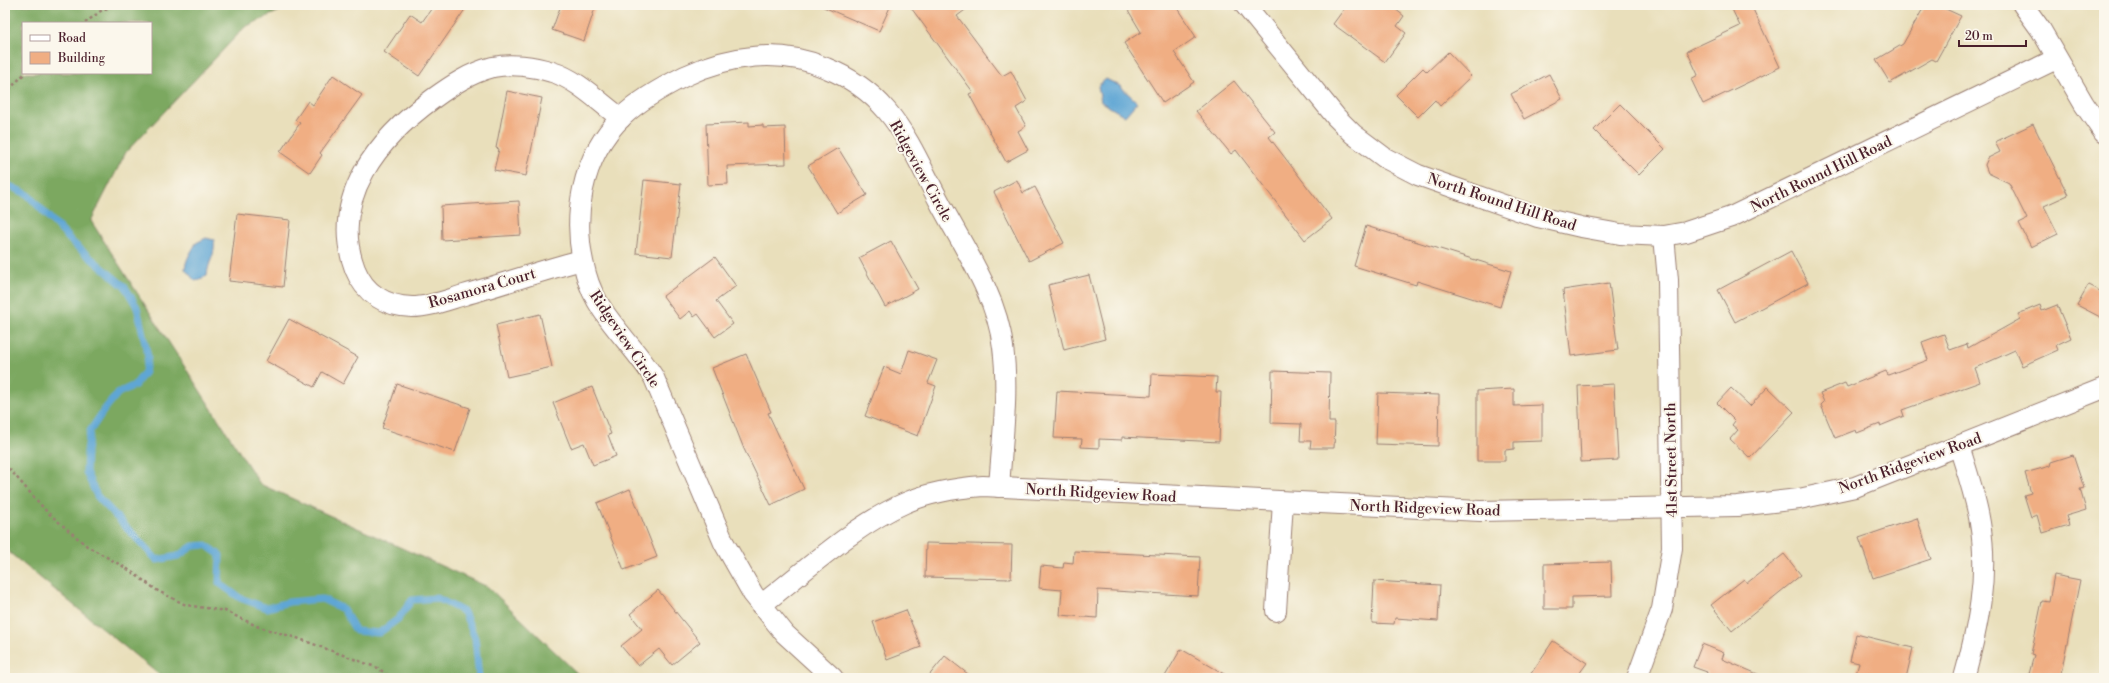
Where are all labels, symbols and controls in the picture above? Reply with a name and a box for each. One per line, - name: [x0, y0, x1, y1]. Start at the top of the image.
- legend: [22, 22, 152, 74]
- scale bar: [1959, 22, 2026, 48]
- text: 20 m: [1965, 29, 1993, 44]
- text: Road: [58, 31, 86, 46]
- text: Building: [57, 51, 106, 66]
- street label: Ridgeview Circle: [885, 117, 956, 225]
- street label: North Round Hill Road: [1747, 132, 1896, 217]
- street label: North Round Hill Road: [1425, 169, 1579, 236]
- street label: Rosamora Court: [426, 264, 539, 313]
- street label: Ridgeview Circle: [585, 287, 664, 392]
- street label: 41st Street North: [1661, 402, 1682, 518]
- street label: North Ridgeview Road: [1836, 429, 1985, 498]
- street label: North Ridgeview Road: [1025, 480, 1177, 507]
- street label: North Ridgeview Road: [1349, 496, 1501, 521]

